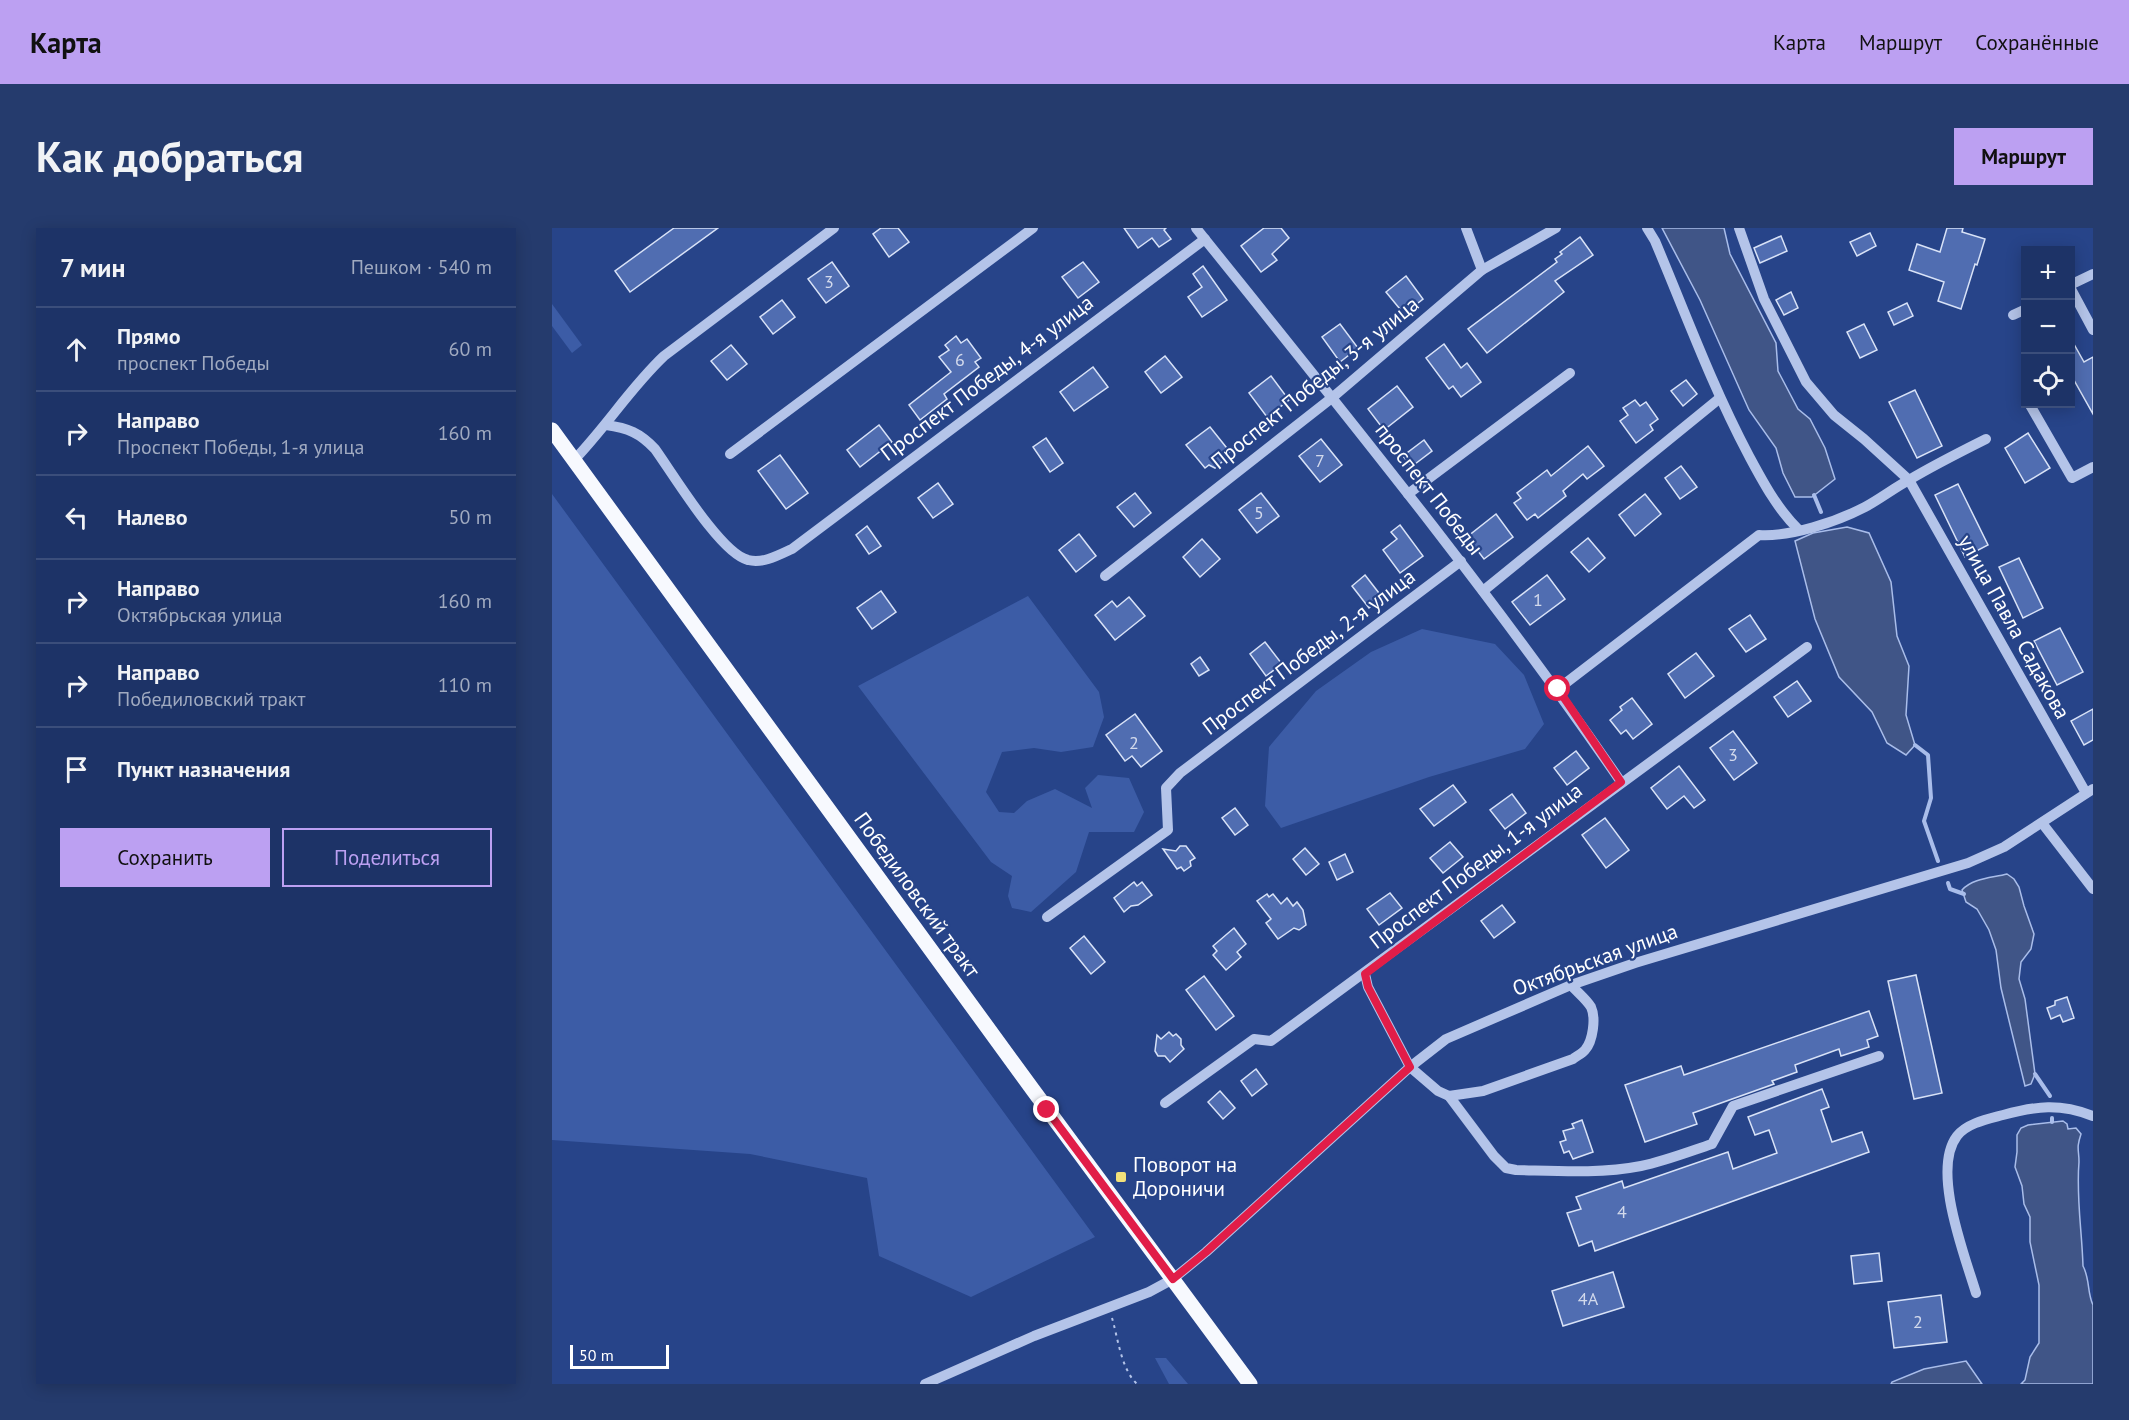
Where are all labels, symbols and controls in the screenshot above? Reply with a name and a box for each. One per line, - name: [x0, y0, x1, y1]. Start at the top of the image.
- text: Карта: [30, 24, 102, 61]
- text: Карта: [1773, 29, 1826, 56]
- text: Маршрут: [1859, 29, 1942, 56]
- text: Сохранённые: [1975, 29, 2099, 56]
- button: Маршрут: [1954, 128, 2093, 185]
- text: Как добраться: [36, 129, 303, 184]
- map controls: [2021, 246, 2075, 408]
- button: +: [2021, 246, 2075, 300]
- text: 7 мин: [60, 251, 125, 284]
- text: Пешком · 540 m: [351, 254, 492, 280]
- house number: 3: [824, 270, 834, 293]
- street label: Проспект Победы, 4-я улица: [875, 289, 1099, 467]
- street label: Проспект Победы, 3-я улица: [1205, 290, 1424, 475]
- button: −: [2021, 300, 2075, 354]
- text: Прямо: [117, 322, 180, 350]
- icon: ahead: [60, 333, 93, 366]
- text: 60 m: [449, 336, 492, 362]
- house number: 6: [955, 348, 965, 371]
- text: проспект Победы: [117, 350, 270, 376]
- button: locate: [2021, 354, 2075, 408]
- text: Направо: [117, 406, 200, 434]
- icon: right: [60, 417, 93, 450]
- street label: проспект Победы: [1369, 417, 1489, 560]
- text: 160 m: [438, 420, 492, 446]
- text: Проспект Победы, 1-я улица: [117, 434, 364, 460]
- house number: 7: [1315, 449, 1325, 472]
- icon: left: [60, 501, 93, 534]
- house number: 5: [1254, 501, 1264, 524]
- text: Налево: [117, 503, 188, 531]
- text: 50 m: [449, 504, 492, 530]
- street label: улица Павла Садакова: [1953, 530, 2076, 724]
- street label: Проспект Победы, 2-я улица: [1197, 563, 1421, 741]
- text: Направо: [117, 574, 200, 602]
- icon: right: [60, 585, 93, 618]
- text: 160 m: [438, 588, 492, 614]
- house number: 1: [1533, 588, 1543, 611]
- text: Октябрьская улица: [117, 602, 283, 628]
- text: Направо: [117, 658, 200, 686]
- icon: right: [60, 669, 93, 702]
- text: 110 m: [438, 672, 492, 698]
- route start: [1544, 675, 1570, 701]
- text: Победиловский тракт: [117, 686, 305, 712]
- house number: 2: [1129, 731, 1139, 754]
- house number: 3: [1728, 743, 1738, 766]
- icon: arrive: [60, 753, 93, 786]
- text: Пункт назначения: [117, 755, 290, 783]
- street label: Проспект Победы, 1-я улица: [1364, 777, 1588, 955]
- street label: Победиловский тракт: [848, 807, 987, 983]
- button: Сохранить: [60, 828, 270, 887]
- button: Поделиться: [282, 828, 492, 887]
- street label: Октябрьская улица: [1509, 917, 1681, 1002]
- route end: [1033, 1096, 1059, 1122]
- place label: Поворот на Дороничи: [1133, 1151, 1237, 1202]
- marker: Поворот на Дороничи: [1114, 1170, 1128, 1184]
- house number: 4: [1617, 1200, 1627, 1223]
- house number: 4А: [1578, 1287, 1599, 1310]
- house number: 2: [1913, 1310, 1923, 1333]
- scale bar: [570, 1342, 669, 1370]
- text: 50 m: [579, 1345, 614, 1365]

